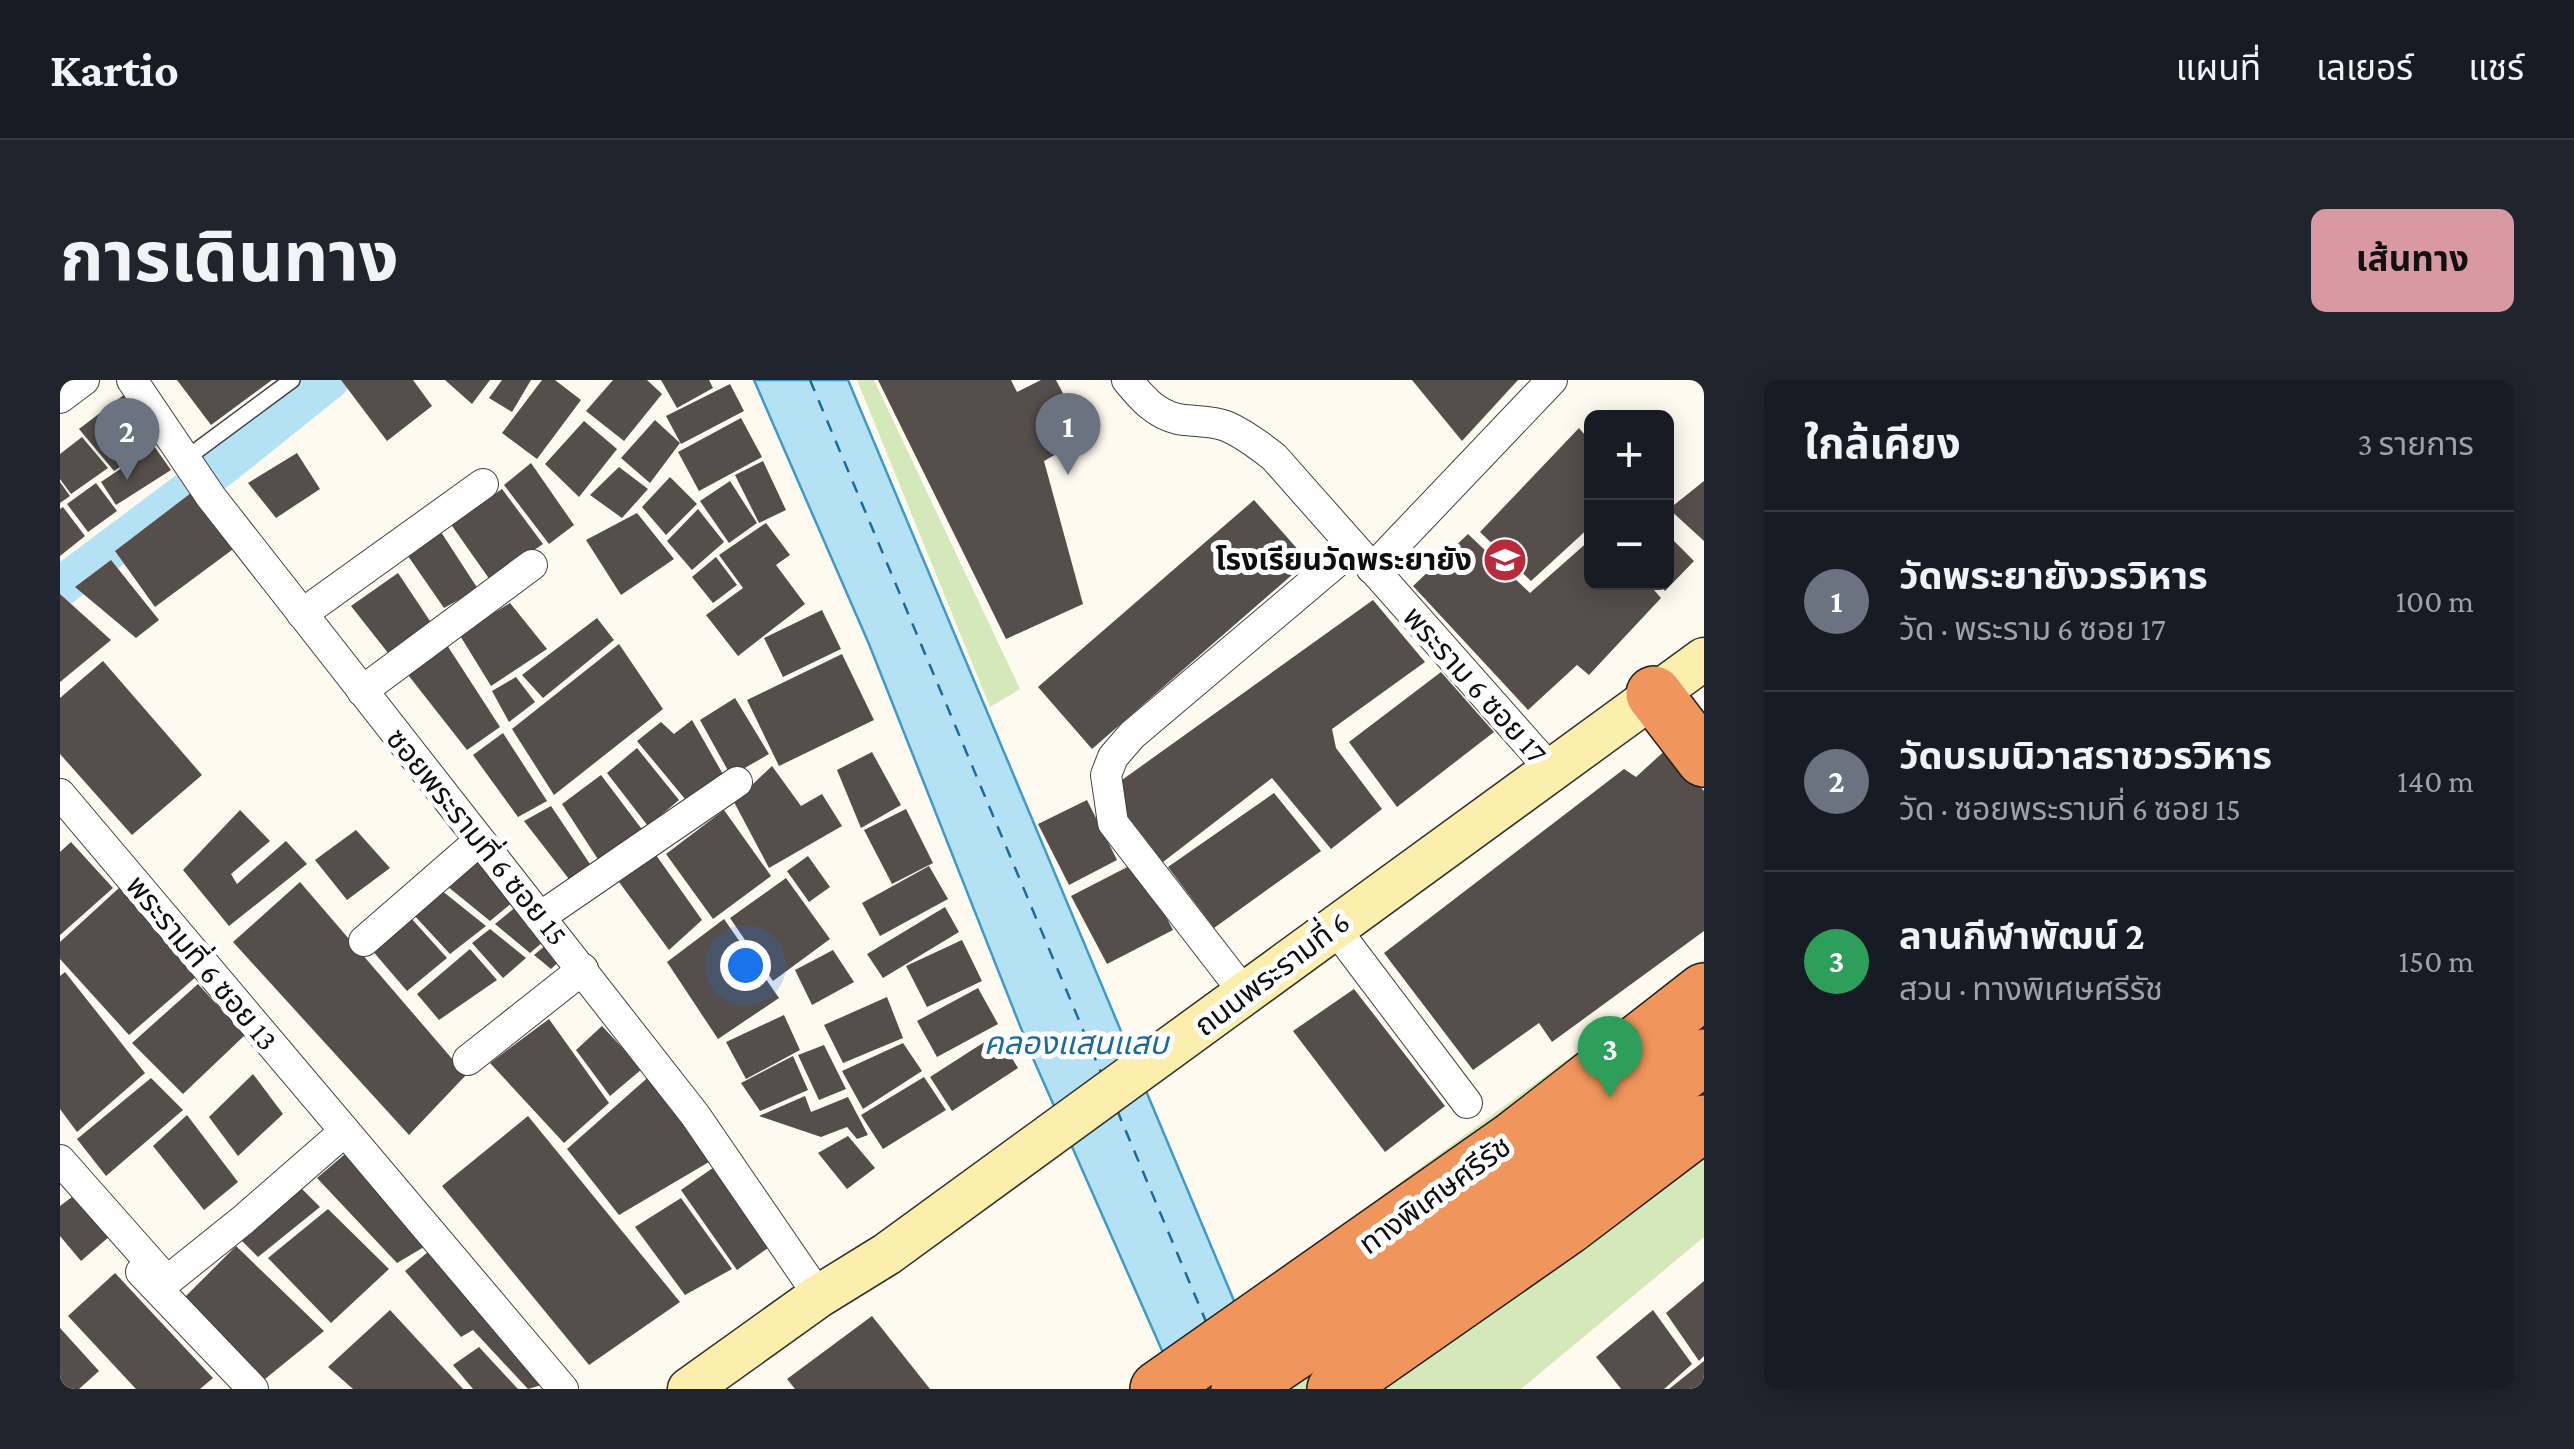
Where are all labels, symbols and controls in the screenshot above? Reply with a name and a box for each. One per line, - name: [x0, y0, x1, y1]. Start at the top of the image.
- text: Kartio: [50, 43, 179, 96]
- text: แผนที่: [2176, 49, 2261, 88]
- text: เลเยอร์: [2316, 49, 2413, 88]
- text: แชร์: [2468, 49, 2524, 88]
- button: เส้นทาง: [2311, 209, 2514, 312]
- text: การเดินทาง: [60, 218, 399, 296]
- pin: 1: [1036, 392, 1100, 475]
- pin: 2: [94, 398, 160, 480]
- map controls: [1584, 410, 1674, 590]
- button: +: [1584, 410, 1674, 500]
- text: ใกล้เคียง: [1804, 420, 1961, 467]
- text: 3 รายการ: [2357, 426, 2474, 462]
- button: −: [1584, 500, 1674, 590]
- school or university icon: โรงเรียนวัดพระยายัง: [1482, 537, 1528, 583]
- place label: โรงเรียนวัดพระยายัง: [1215, 543, 1472, 576]
- text: วัดพระยายังวรวิหาร: [1899, 555, 2208, 597]
- text: 1: [1831, 583, 1842, 619]
- text: 100 m: [2395, 583, 2474, 619]
- street label: พระราม 6 ซอย 17: [1397, 600, 1554, 770]
- text: วัด · พระราม 6 ซอย 17: [1899, 611, 2166, 647]
- street label: ซอยพระรามที่ 6 ซอย 15: [380, 719, 578, 952]
- text: วัดบรมนิวาสราชวรวิหาร: [1899, 735, 2272, 777]
- text: 2: [1828, 763, 1845, 799]
- text: 140 m: [2397, 763, 2474, 799]
- text: วัด · ซอยพระรามที่ 6 ซอย 15: [1899, 791, 2241, 827]
- street label: พระรามที่ 6 ซอย 13: [120, 866, 288, 1056]
- street label: ถนนพระรามที่ 6: [1186, 902, 1355, 1042]
- text: ลานกีฬาพัฒน์ 2: [1899, 915, 2145, 957]
- your location: [720, 940, 771, 991]
- text: 3: [1829, 943, 1844, 979]
- text: 150 m: [2398, 943, 2474, 979]
- text: สวน · ทางพิเศษศรีรัช: [1899, 971, 2163, 1007]
- pin: 3: [1578, 1016, 1642, 1098]
- water label: คลองแสนแสบ: [984, 1025, 1171, 1061]
- street label: ทางพิเศษศรีรัช: [1353, 1129, 1517, 1260]

